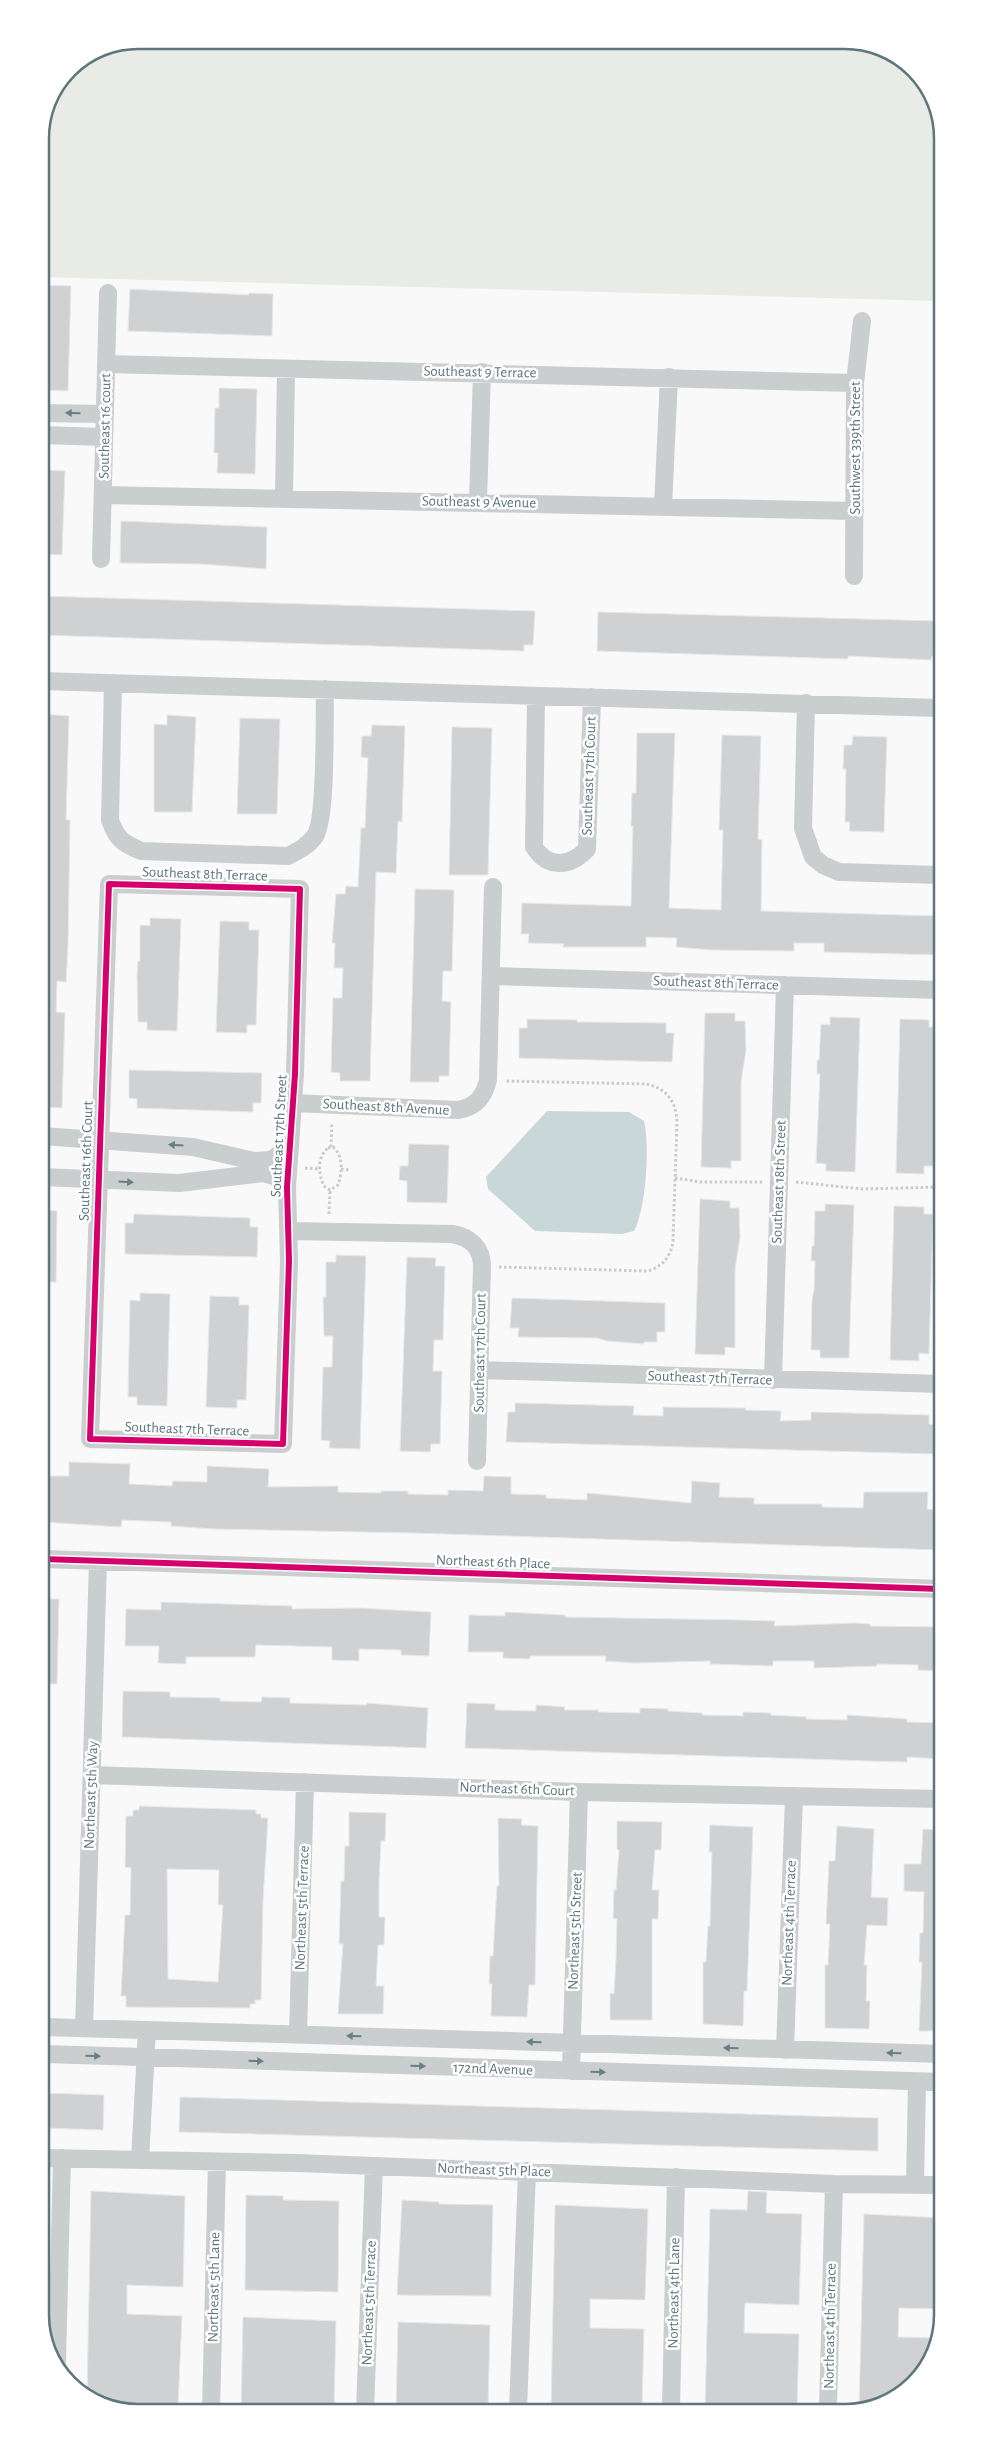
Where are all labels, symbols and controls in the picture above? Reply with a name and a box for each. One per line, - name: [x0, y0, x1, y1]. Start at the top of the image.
- street label: Southeast 9 Terrace: [423, 364, 537, 380]
- street label: Southeast 16 court: [97, 373, 113, 479]
- street label: Southwest 339th Street: [848, 381, 863, 515]
- one-way arrow: [65, 409, 81, 417]
- street label: Southeast 9 Avenue: [422, 494, 536, 510]
- street label: Southeast 17th Court: [579, 716, 599, 836]
- street label: Southeast 8th Terrace: [142, 864, 268, 884]
- street label: Southeast 8th Terrace: [653, 973, 779, 993]
- street label: Southeast 17th Street: [268, 1074, 290, 1198]
- street label: Southeast 8th Avenue: [322, 1096, 450, 1118]
- street label: Southeast 16th Court: [76, 1100, 96, 1221]
- street label: Southeast 18th Street: [769, 1120, 789, 1244]
- one-way arrow: [168, 1141, 184, 1149]
- one-way arrow: [118, 1179, 134, 1187]
- street label: Southeast 17th Court: [471, 1293, 489, 1413]
- street label: Southeast 7th Terrace: [647, 1368, 773, 1388]
- street label: Southeast 7th Terrace: [124, 1419, 250, 1439]
- street label: Northeast 6th Place: [436, 1553, 551, 1571]
- street label: Northeast 5th Way: [82, 1740, 100, 1849]
- street label: Northeast 6th Court: [459, 1779, 575, 1799]
- street label: Northeast 5th Terrace: [292, 1845, 312, 1971]
- street label: Northeast 4th Terrace: [779, 1860, 799, 1986]
- street label: Northeast 5th Street: [565, 1872, 585, 1990]
- one-way arrow: [346, 2032, 362, 2040]
- one-way arrow: [526, 2038, 542, 2046]
- one-way arrow: [723, 2044, 739, 2052]
- one-way arrow: [885, 2049, 901, 2057]
- one-way arrow: [85, 2052, 101, 2060]
- one-way arrow: [248, 2057, 264, 2065]
- street label: 172nd Avenue: [453, 2060, 533, 2078]
- one-way arrow: [410, 2062, 426, 2070]
- one-way arrow: [590, 2068, 606, 2076]
- street label: Northeast 5th Place: [437, 2161, 551, 2179]
- street label: Northeast 5th Lane: [206, 2232, 222, 2342]
- street label: Northeast 4th Lane: [666, 2237, 682, 2349]
- street label: Northeast 5th Terrace: [359, 2240, 379, 2366]
- street label: Northeast 4th Terrace: [821, 2263, 839, 2389]

